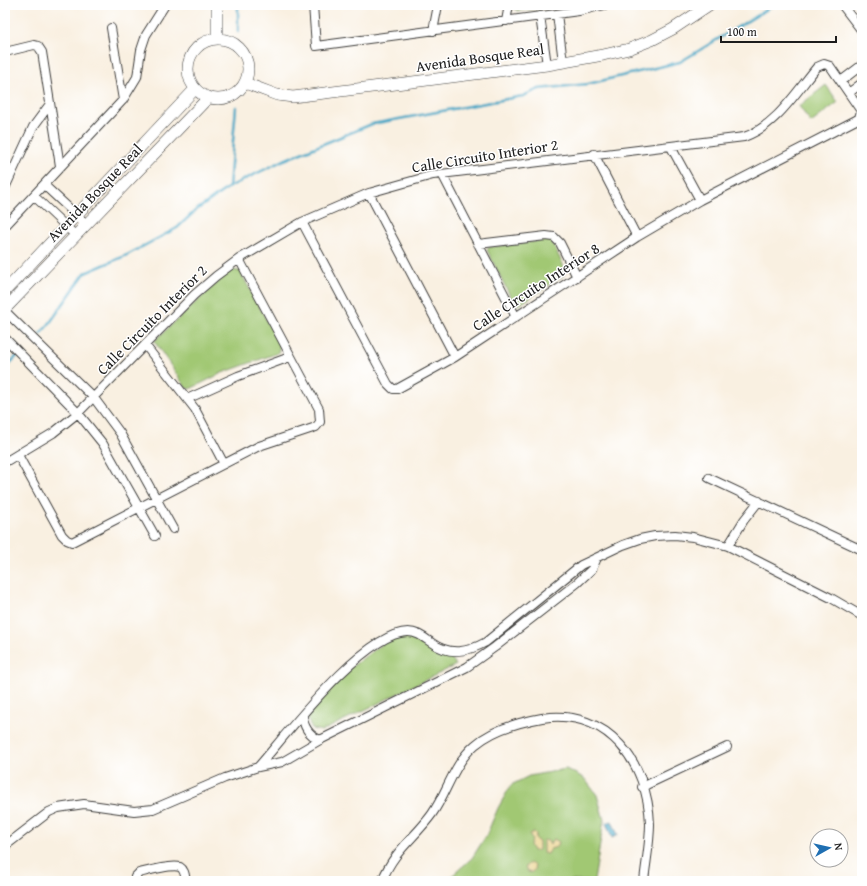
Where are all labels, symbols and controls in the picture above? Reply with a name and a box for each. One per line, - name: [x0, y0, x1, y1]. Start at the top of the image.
- scale bar: [721, 18, 836, 44]
- text: 100 m: [727, 23, 757, 40]
- street label: Avenida Bosque Real: [415, 38, 545, 77]
- street label: Calle Circuito Interior 2: [410, 134, 559, 177]
- street label: Avenida Bosque Real: [42, 139, 147, 246]
- street label: Calle Circuito Interior 8: [468, 238, 603, 336]
- street label: Calle Circuito Interior 2: [92, 260, 211, 379]
- north arrow: [809, 828, 849, 868]
- text: N: [830, 842, 847, 852]

